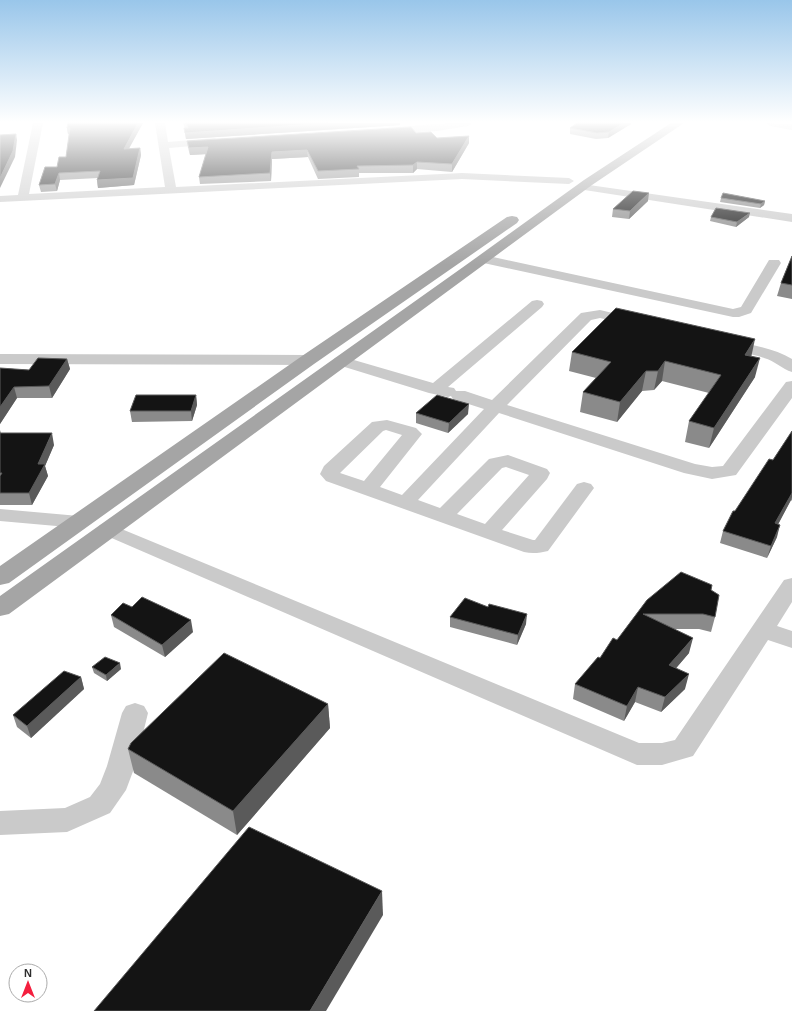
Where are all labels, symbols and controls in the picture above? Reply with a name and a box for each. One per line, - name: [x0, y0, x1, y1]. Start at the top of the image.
- north arrow: [8, 963, 48, 1003]
- text: N: [24, 967, 32, 979]

